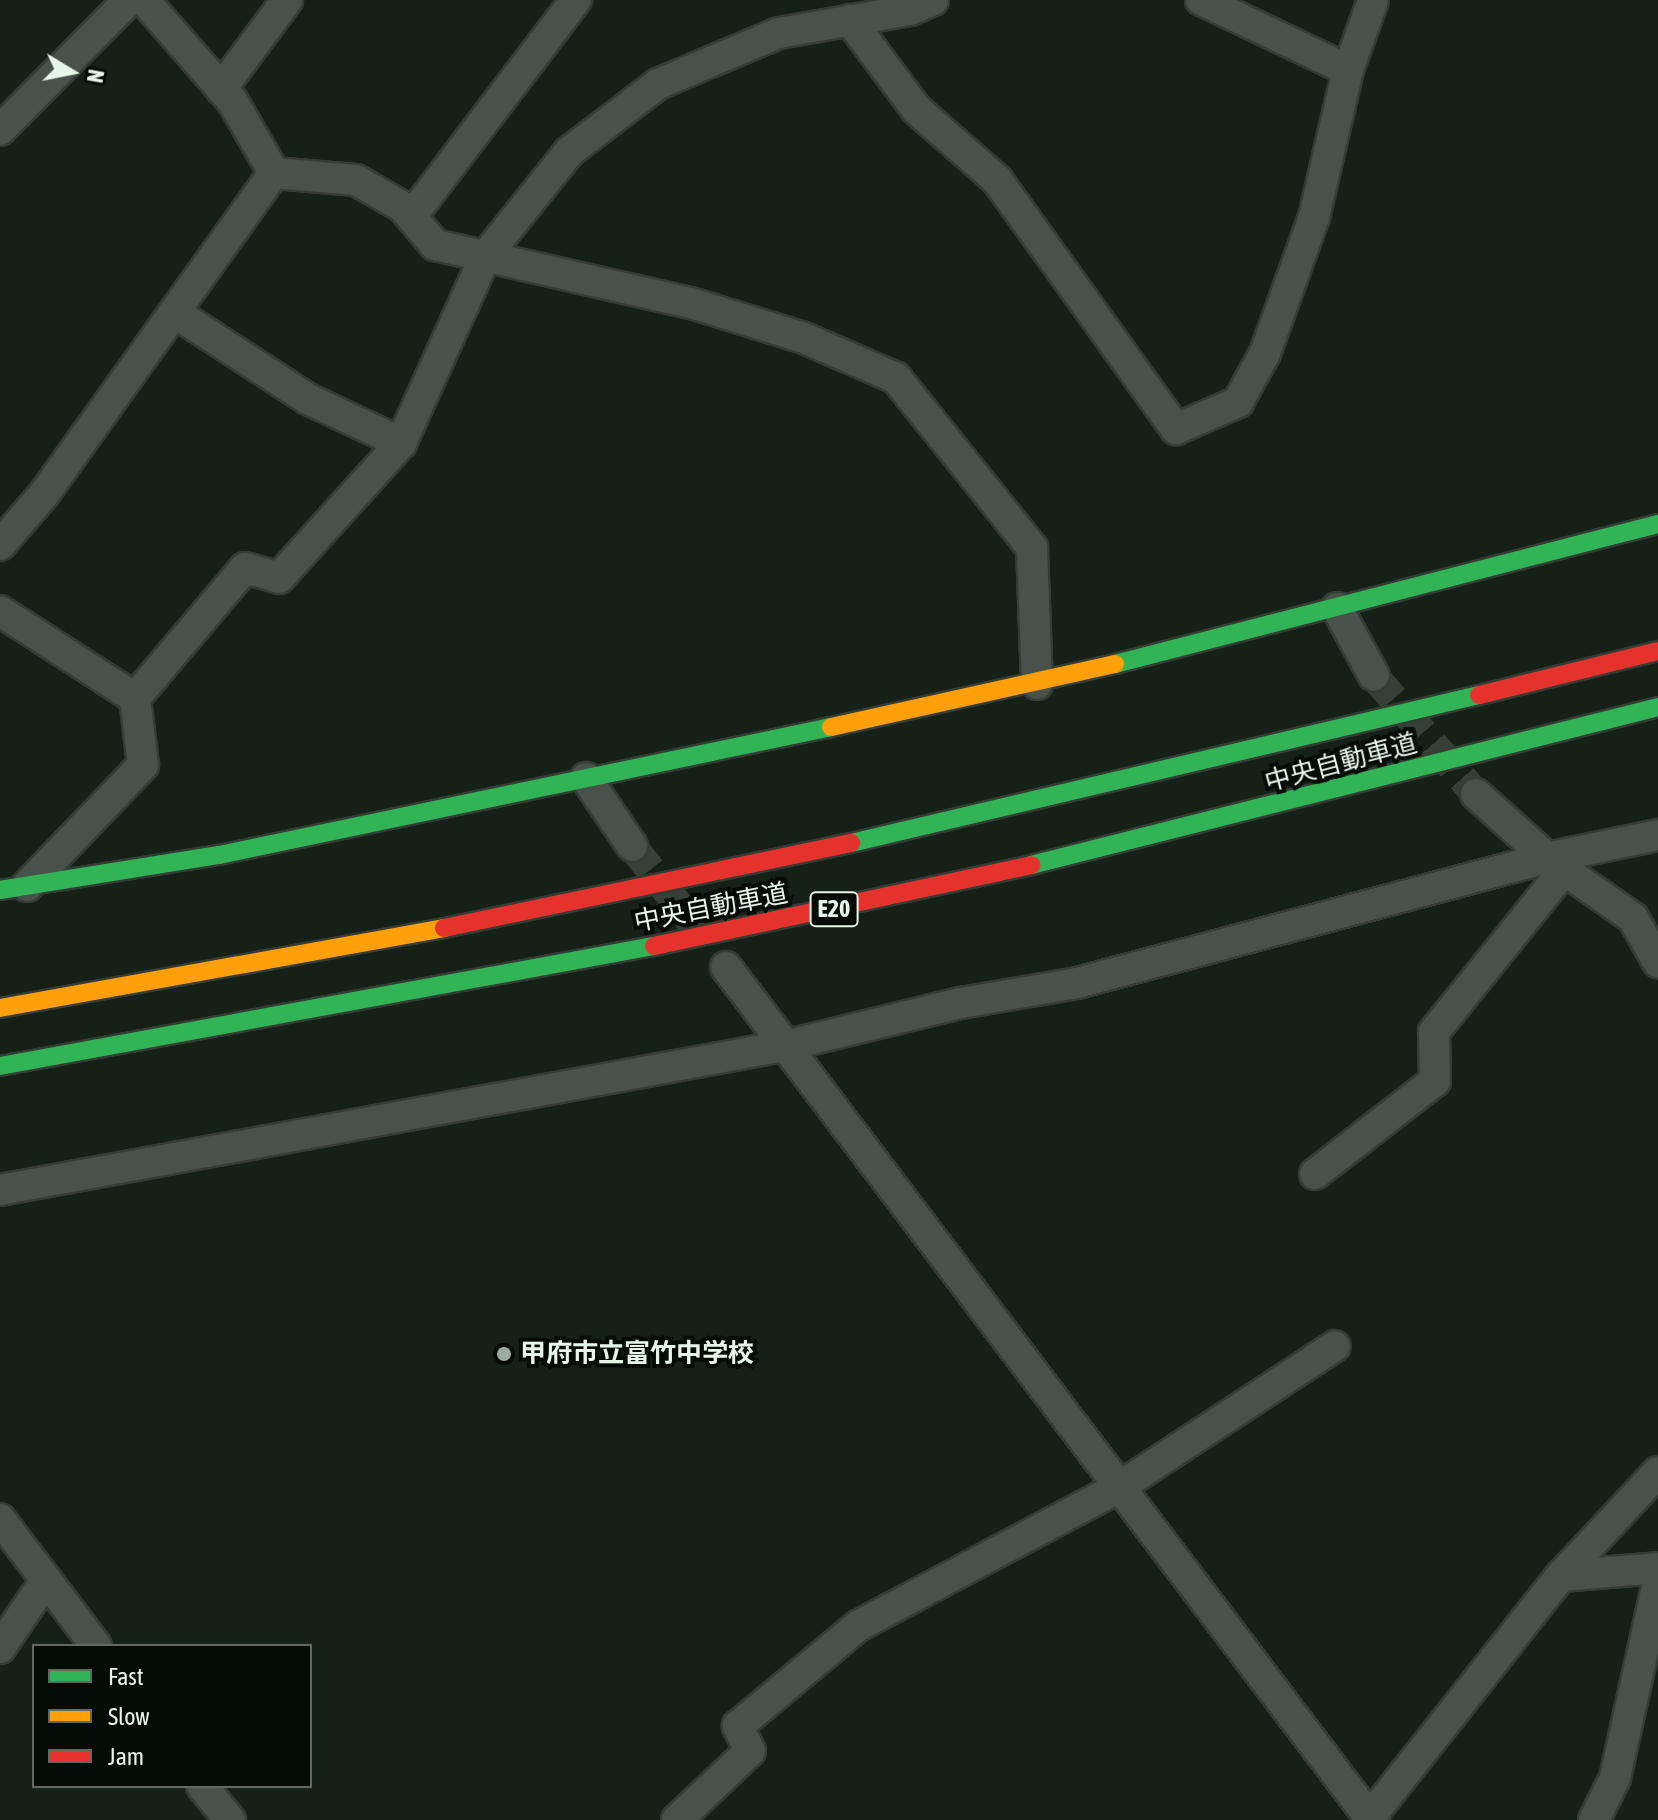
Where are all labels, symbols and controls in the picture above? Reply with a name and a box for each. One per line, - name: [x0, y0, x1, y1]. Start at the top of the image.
- north arrow: [32, 32, 112, 112]
- text: N: [82, 68, 110, 85]
- street label: 中央自動車道: [1262, 728, 1420, 798]
- street label: 中央自動車道: [631, 878, 791, 938]
- road number: E20: [808, 889, 860, 929]
- place label: 甲府市立富竹中学校: [520, 1338, 754, 1370]
- marker: 甲府市立富竹中学校: [495, 1345, 513, 1363]
- legend: [32, 1644, 312, 1788]
- text: Fast: [108, 1663, 144, 1690]
- text: Slow: [108, 1703, 150, 1730]
- text: Jam: [108, 1743, 144, 1770]

